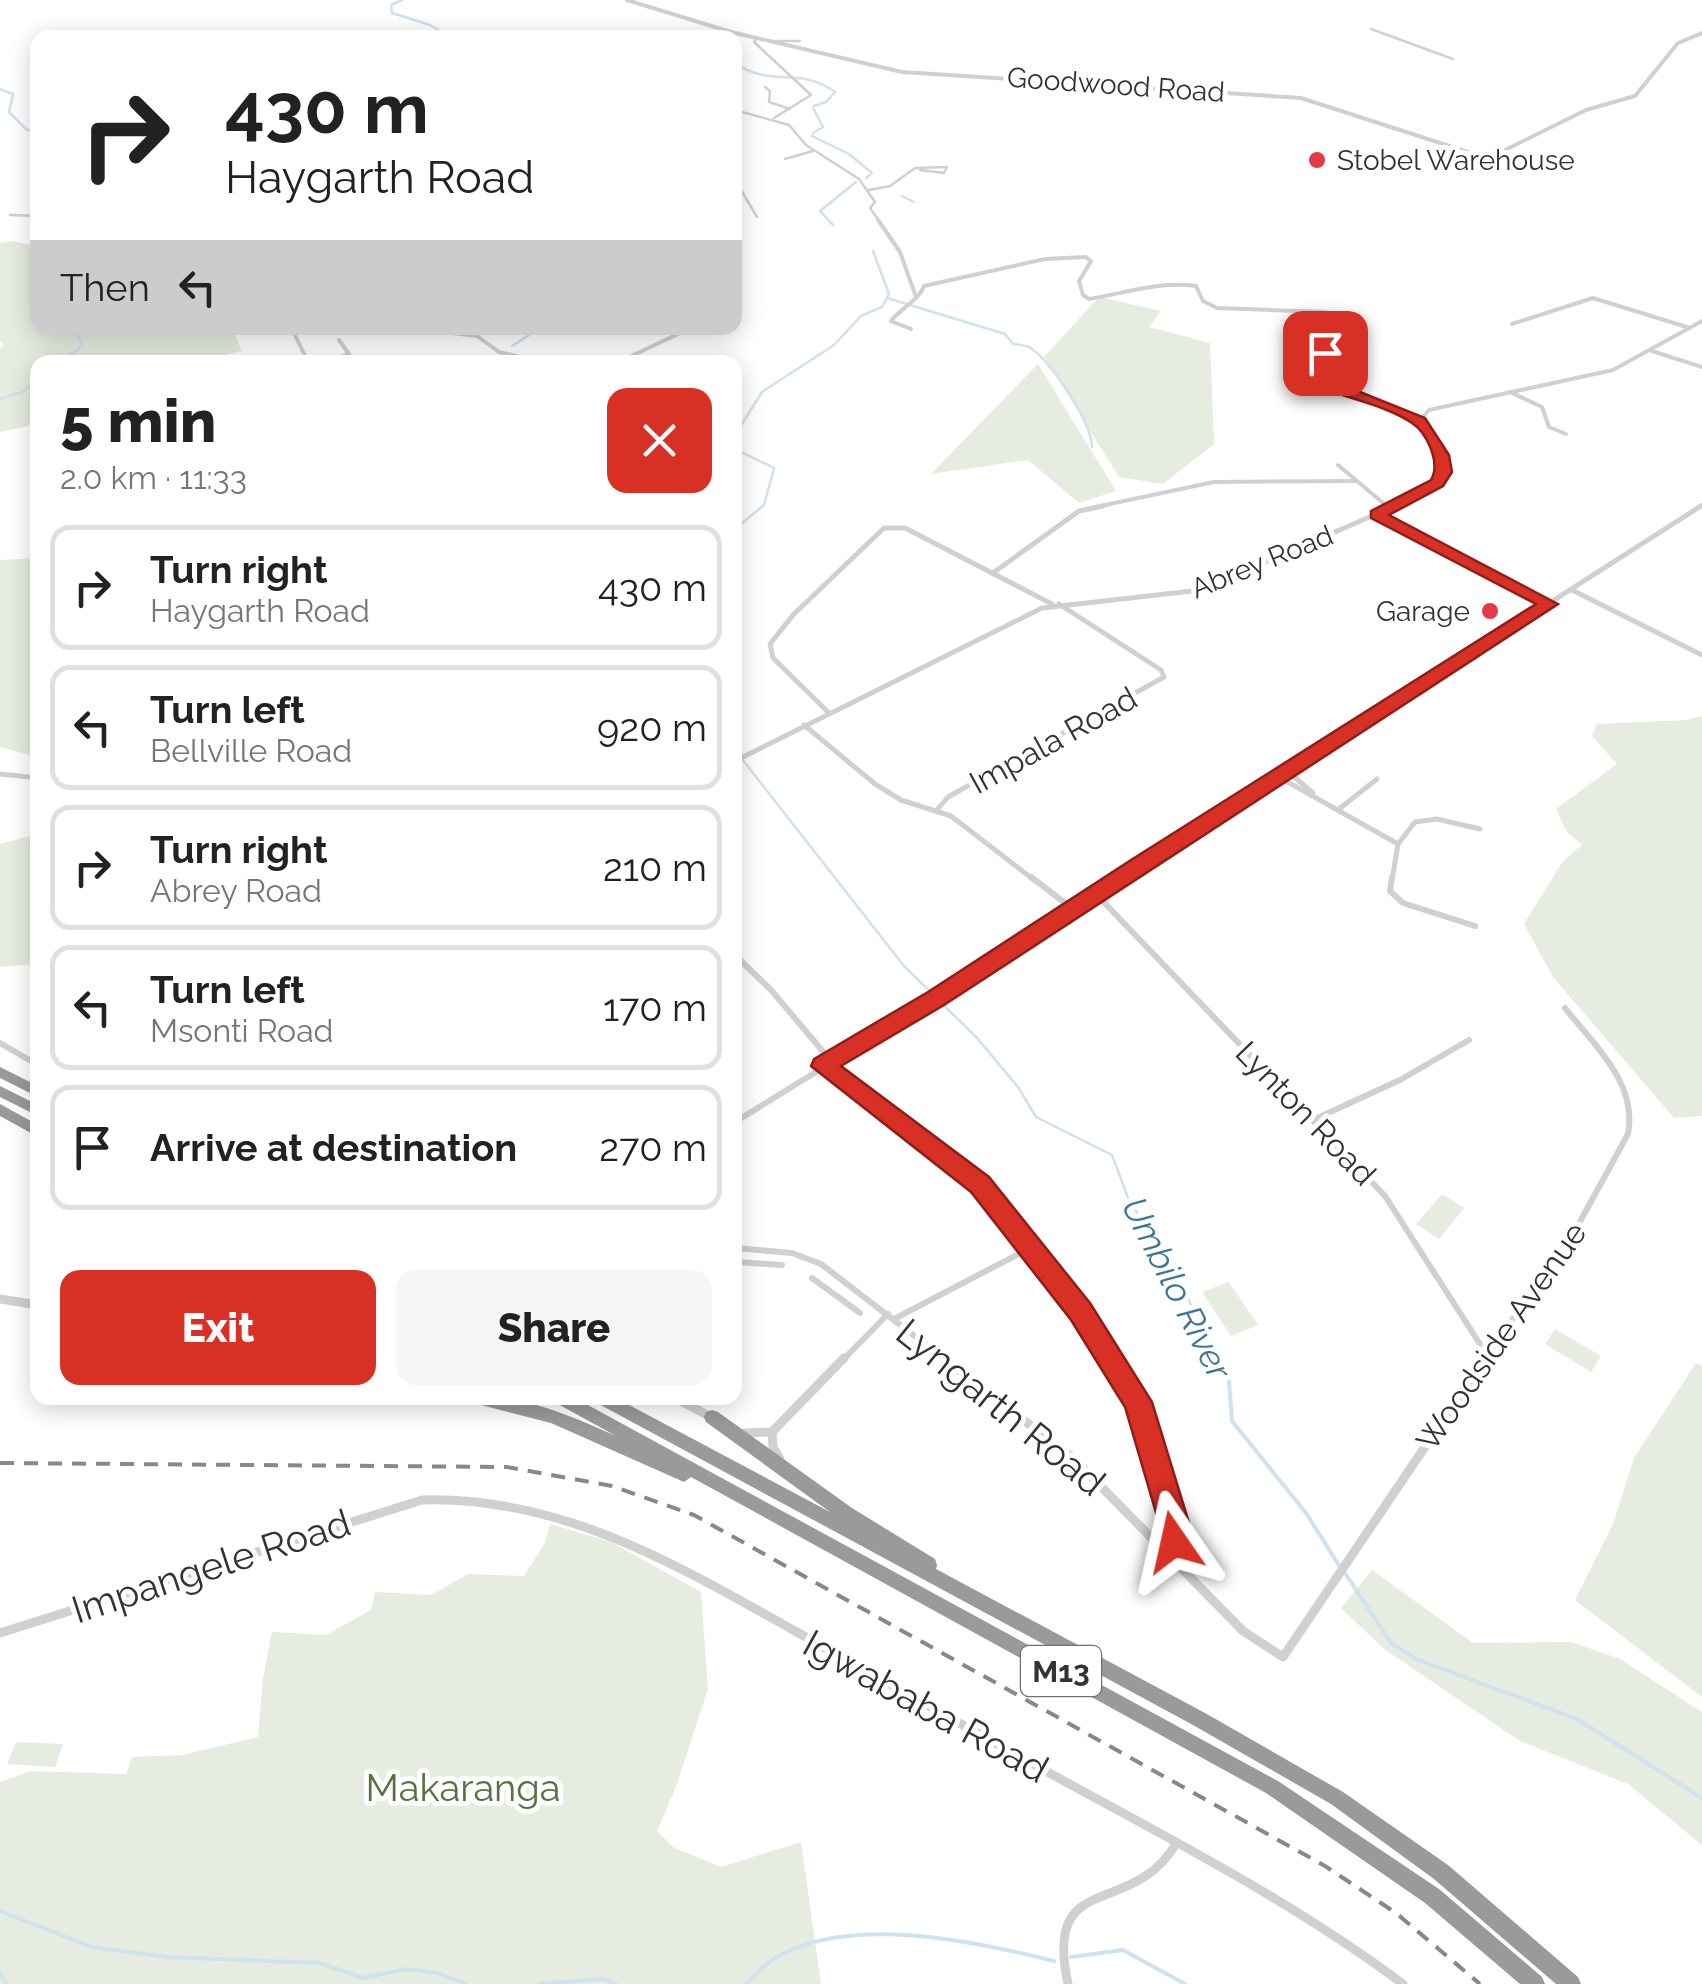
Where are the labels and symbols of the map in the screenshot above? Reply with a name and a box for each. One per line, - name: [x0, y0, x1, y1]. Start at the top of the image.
- street label: Goodwood Road: [1006, 61, 1226, 109]
- place label: Stobel Warehouse: [1337, 144, 1575, 177]
- marker: Stobel Warehouse: [1306, 149, 1328, 171]
- pin: [1283, 311, 1368, 396]
- street label: Abrey Road: [1186, 519, 1338, 605]
- place label: Garage: [1376, 595, 1470, 628]
- marker: Garage: [1479, 600, 1501, 622]
- street label: Impala Road: [963, 679, 1143, 801]
- street label: Lynton Road: [1228, 1034, 1384, 1192]
- water label: Umbilo River: [1114, 1190, 1241, 1387]
- street label: Woodside Avenue: [1408, 1215, 1594, 1457]
- street label: Lyngarth Road: [888, 1309, 1114, 1505]
- position arrow: [1122, 1490, 1226, 1594]
- street label: Impangele Road: [66, 1500, 356, 1632]
- street label: Igwababa Road: [796, 1620, 1056, 1792]
- road number: M13: [1021, 1646, 1101, 1696]
- park label: Makaranga: [366, 1765, 560, 1810]

